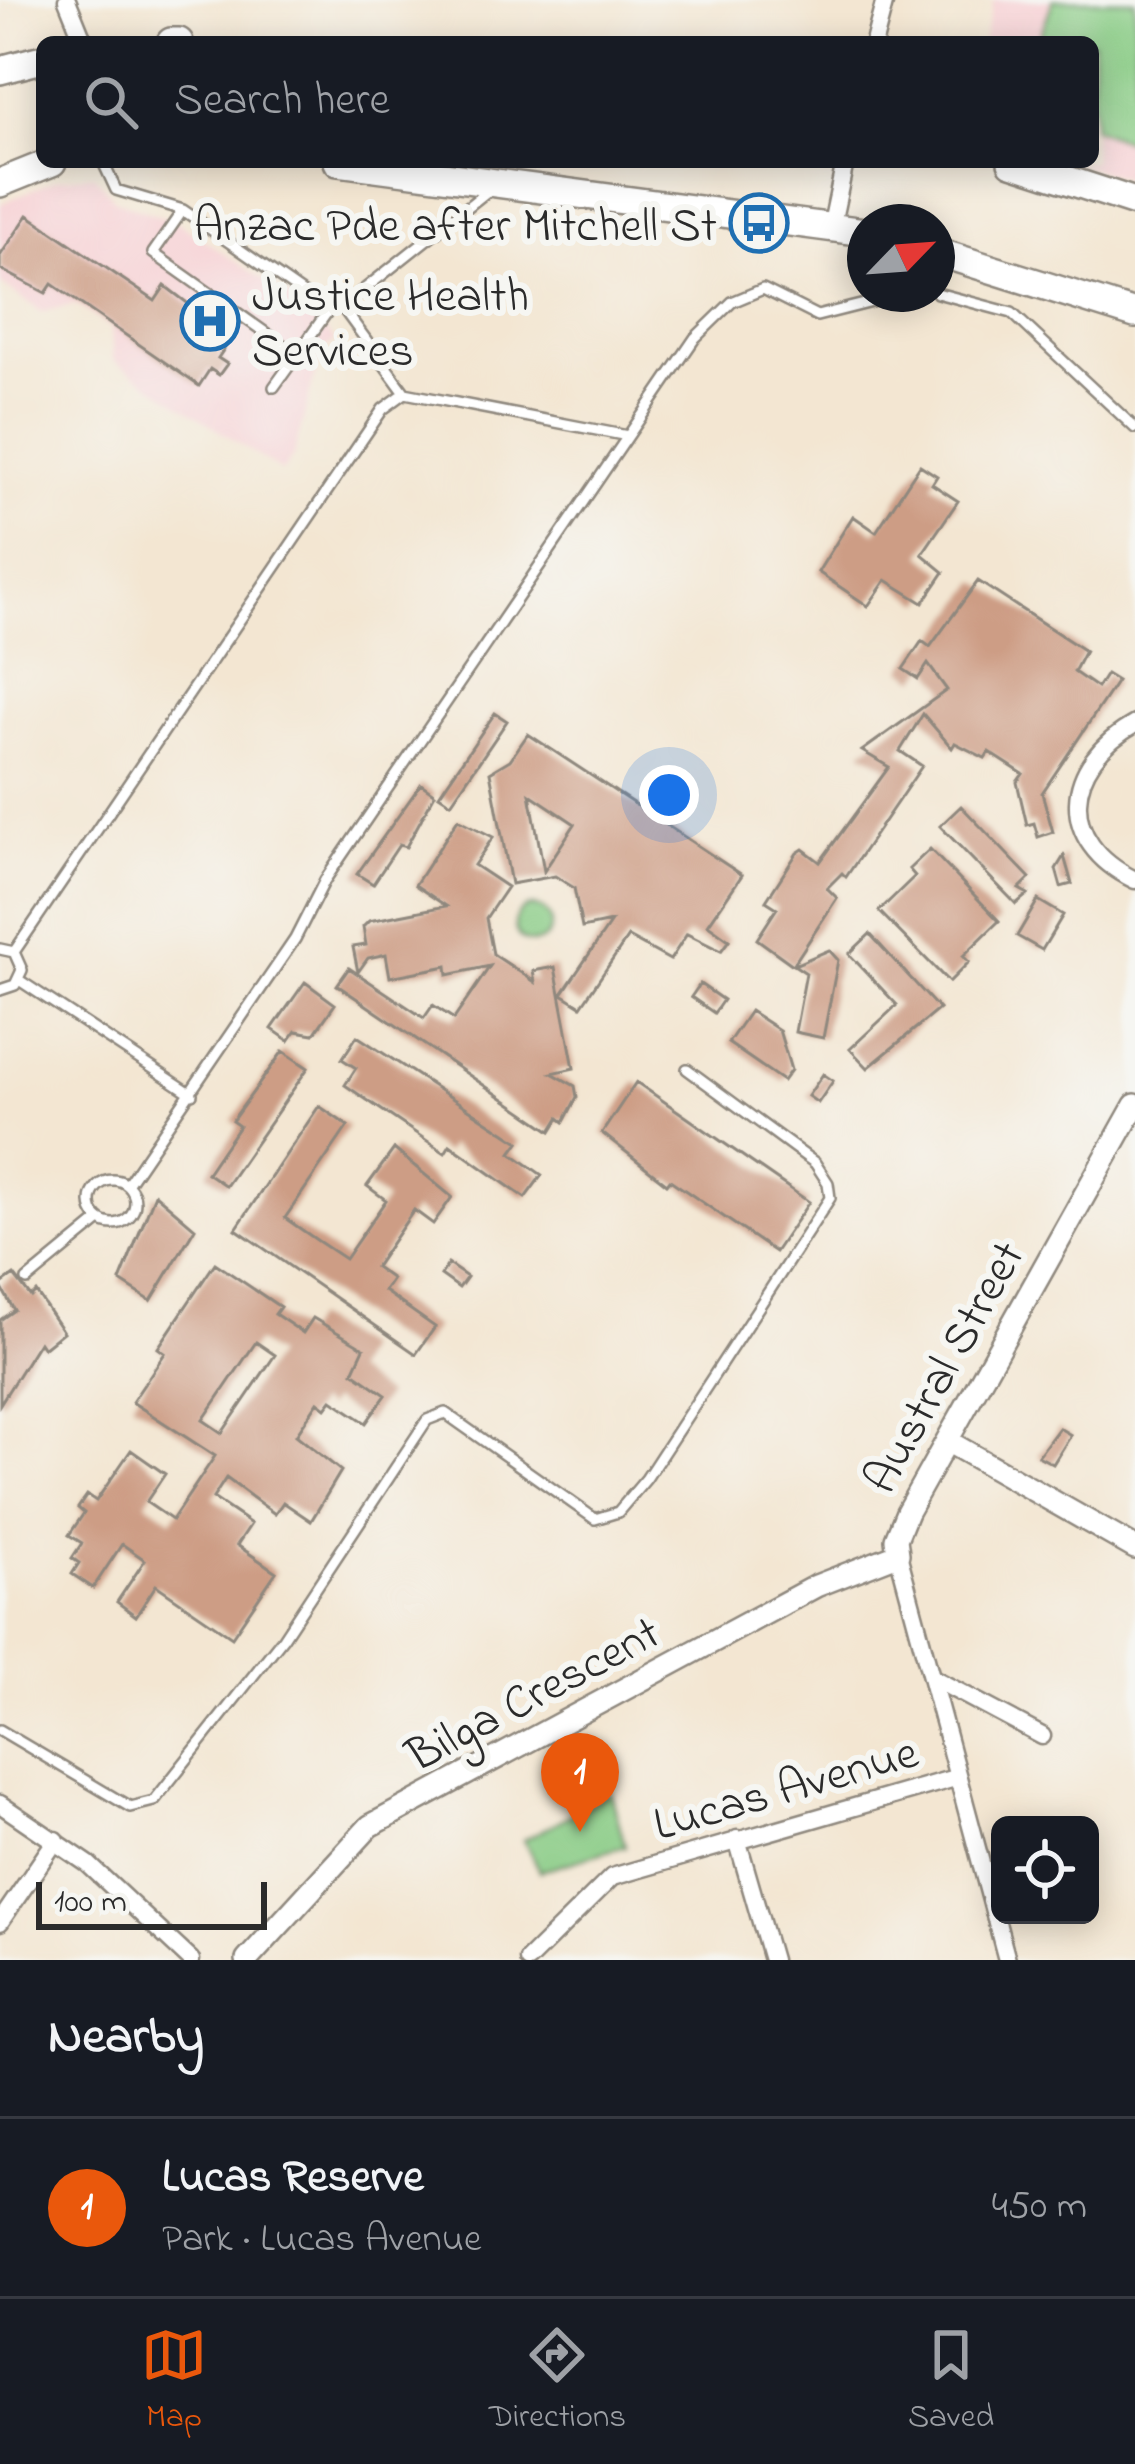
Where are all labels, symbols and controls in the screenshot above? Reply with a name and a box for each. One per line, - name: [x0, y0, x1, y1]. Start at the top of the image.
- search box: [36, 36, 1099, 168]
- icon: search: [78, 69, 144, 135]
- text: Search here: [174, 69, 390, 135]
- bus stop icon: Anzac Pde after Mitchell St: [728, 192, 790, 254]
- place label: Anzac Pde after Mitchell St: [194, 193, 717, 263]
- north arrow: [847, 204, 955, 312]
- place label: Justice Health Services: [252, 263, 529, 388]
- hospital icon: Justice Health Services: [179, 290, 241, 352]
- your location: [639, 765, 699, 825]
- street label: Austral Street: [848, 1229, 1045, 1508]
- street label: Bilga Crescent: [394, 1600, 674, 1794]
- street label: Lucas Avenue: [646, 1720, 927, 1862]
- pin: 1: [541, 1733, 619, 1832]
- map controls: [991, 1816, 1099, 1924]
- button: locate: [991, 1816, 1099, 1924]
- scale bar: [36, 1876, 267, 1929]
- text: 100 m: [54, 1879, 127, 1927]
- text: Nearby: [48, 2001, 204, 2076]
- text: Lucas Reserve: [162, 2146, 424, 2212]
- text: 1: [81, 2179, 93, 2236]
- text: 450 m: [992, 2179, 1087, 2236]
- text: Park · Lucas Avenue: [162, 2212, 482, 2269]
- tab: Map: [141, 2322, 207, 2442]
- tab: Directions: [489, 2322, 626, 2442]
- tab: Saved: [908, 2322, 994, 2442]

